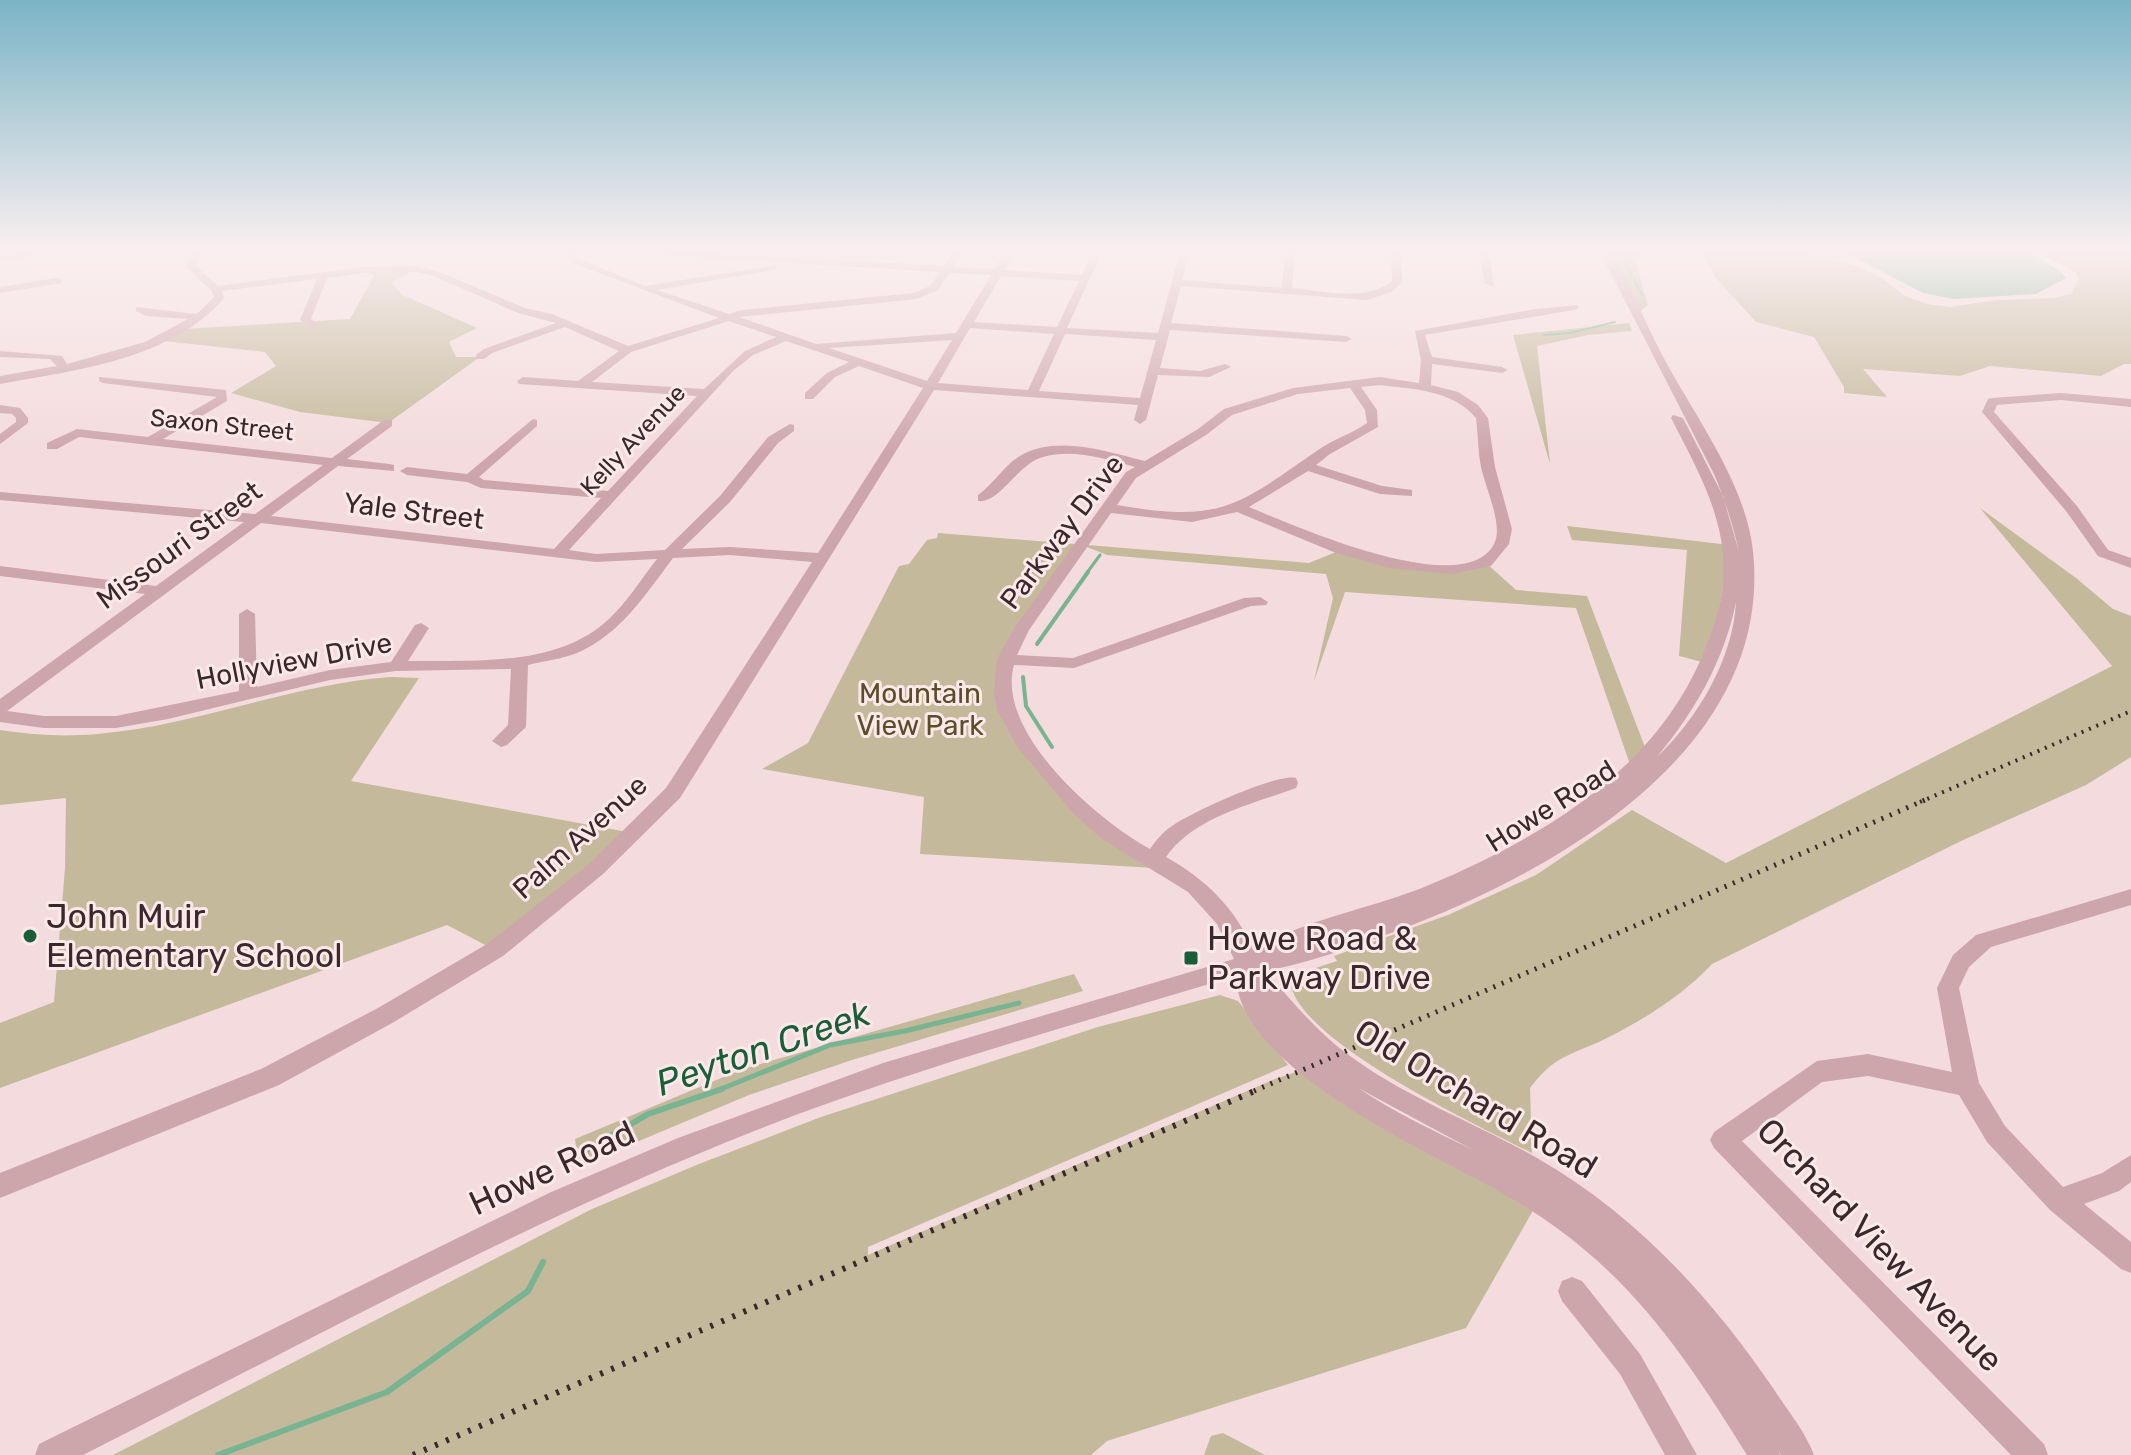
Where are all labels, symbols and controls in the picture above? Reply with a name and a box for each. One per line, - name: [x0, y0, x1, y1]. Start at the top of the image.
- street label: Kelly Avenue: [575, 379, 691, 501]
- street label: Saxon Street: [149, 404, 295, 446]
- street label: Parkway Drive: [993, 448, 1131, 616]
- street label: Missouri Street: [90, 474, 268, 616]
- street label: Yale Street: [342, 486, 486, 536]
- street label: Hollyview Drive: [193, 626, 395, 696]
- park label: Mountain View Park: [856, 677, 984, 742]
- street label: Howe Road: [1480, 753, 1622, 859]
- street label: Palm Avenue: [506, 768, 654, 906]
- place label: John Muir Elementary School: [46, 896, 343, 976]
- place label: Howe Road & Parkway Drive: [1207, 918, 1431, 998]
- marker: John Muir Elementary School: [21, 927, 39, 945]
- marker: Howe Road & Parkway Drive: [1182, 949, 1200, 967]
- water label: Peyton Creek: [650, 991, 876, 1105]
- street label: Old Orchard Road: [1347, 1011, 1605, 1187]
- street label: Orchard View Avenue: [1749, 1110, 2011, 1380]
- street label: Howe Road: [463, 1112, 641, 1224]

